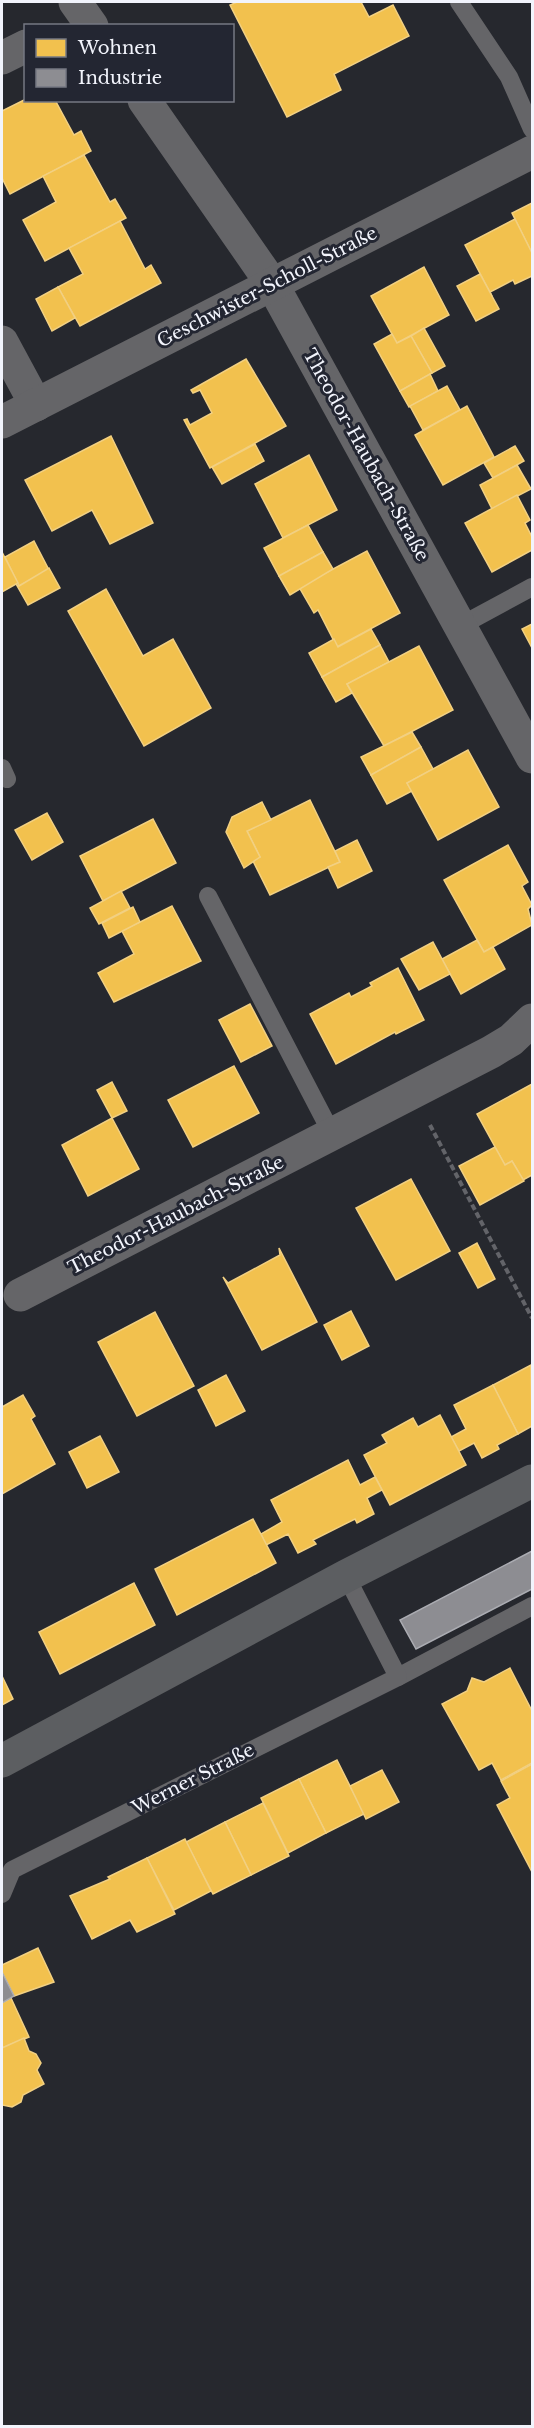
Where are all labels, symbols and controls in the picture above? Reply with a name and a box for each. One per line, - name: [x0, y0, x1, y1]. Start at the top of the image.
- legend: [24, 24, 234, 102]
- text: Wohnen: [77, 37, 157, 59]
- text: Industrie: [78, 67, 162, 89]
- street label: Geschwister-Scholl-Straße: [153, 222, 381, 352]
- street label: Theodor-Haubach-Straße: [298, 345, 434, 565]
- street label: Theodor-Haubach-Straße: [64, 1151, 288, 1279]
- street label: Werner Straße: [127, 1739, 258, 1820]

